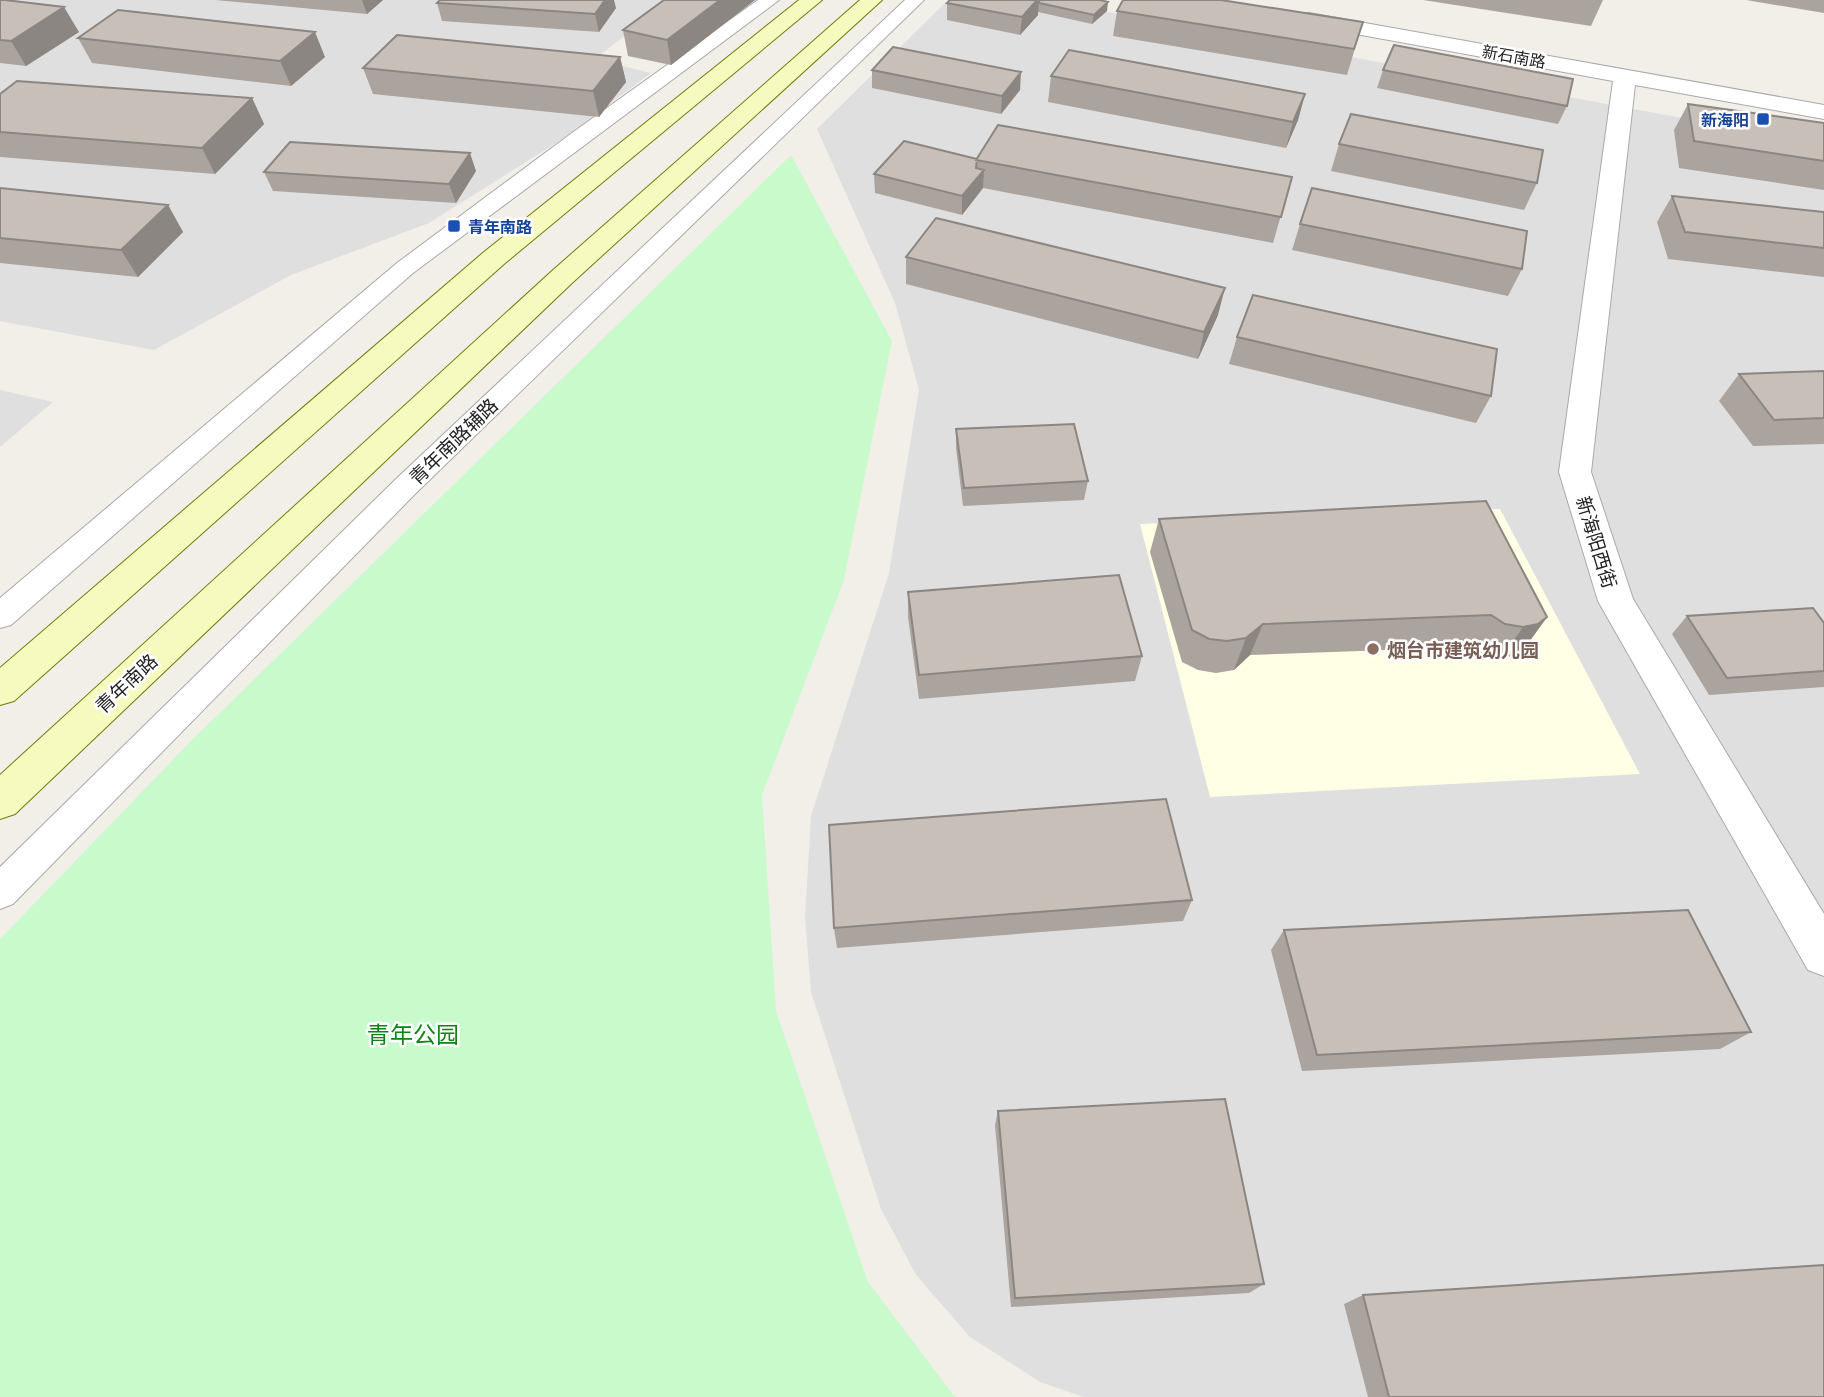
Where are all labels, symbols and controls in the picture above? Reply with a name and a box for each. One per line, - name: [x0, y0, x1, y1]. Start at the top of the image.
- street label: 新石南路: [1481, 41, 1547, 71]
- place label: 新海阳: [1701, 110, 1749, 129]
- marker: 新海阳: [1755, 111, 1771, 127]
- place label: 青年南路: [468, 217, 532, 236]
- marker: 青年南路: [446, 218, 462, 234]
- street label: 青年南路辅路: [404, 393, 502, 489]
- street label: 新海阳西街: [1572, 493, 1622, 591]
- place label: 烟台市建筑幼儿园: [1387, 638, 1539, 661]
- marker: 烟台市建筑幼儿园: [1365, 641, 1381, 657]
- street label: 青年南路: [90, 649, 162, 717]
- park label: 青年公园: [367, 1020, 459, 1048]

